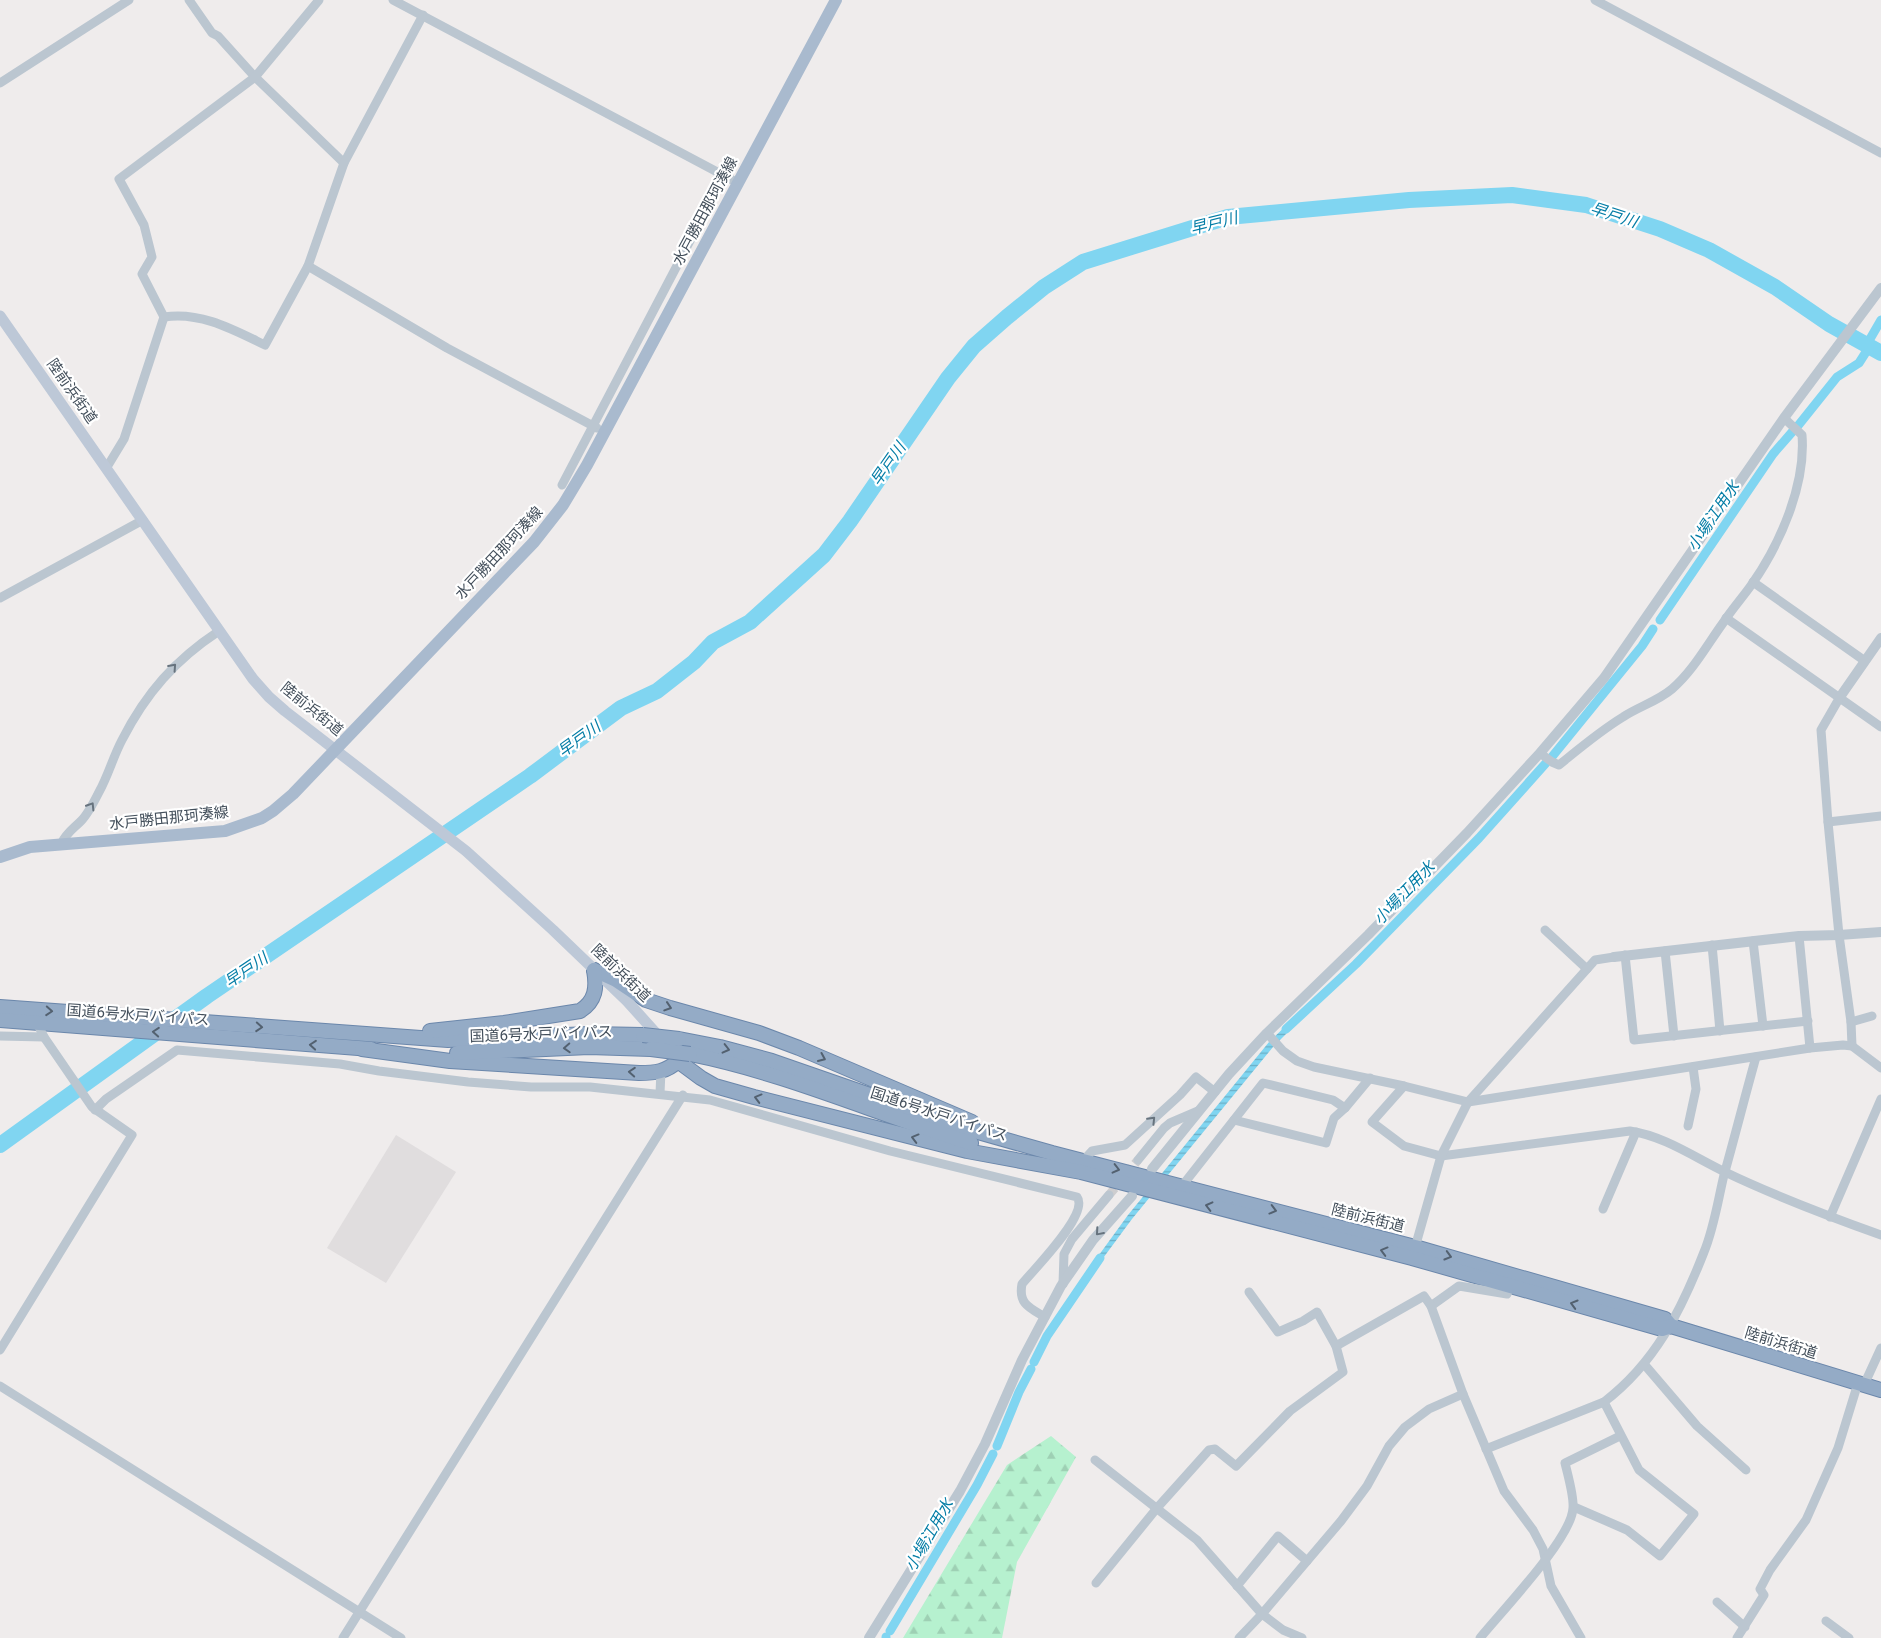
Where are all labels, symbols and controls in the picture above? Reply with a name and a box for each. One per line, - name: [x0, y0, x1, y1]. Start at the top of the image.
- street label: 水戸勝田那珂湊線: [669, 154, 741, 268]
- water label: 早戸川: [1588, 199, 1642, 232]
- water label: 早戸川: [1188, 207, 1242, 238]
- street label: 陸前浜街道: [43, 355, 101, 427]
- water label: 早戸川: [866, 437, 911, 489]
- water label: 小場江用水: [1683, 476, 1744, 554]
- street label: 水戸勝田那珂湊線: [451, 503, 547, 603]
- one-way arrow: [167, 664, 176, 673]
- street label: 陸前浜街道: [277, 678, 347, 740]
- water label: 早戸川: [554, 716, 606, 761]
- one-way arrow: [84, 802, 94, 811]
- street label: 水戸勝田那珂湊線: [108, 803, 230, 833]
- water label: 小場江用水: [1369, 856, 1440, 928]
- street label: 陸前浜街道: [588, 940, 654, 1006]
- water label: 早戸川: [221, 948, 273, 991]
- street label: 国道6号水戸バイパス: [66, 1001, 210, 1029]
- one-way arrow: [663, 1001, 672, 1011]
- one-way arrow: [45, 1005, 53, 1016]
- one-way arrow: [256, 1022, 264, 1033]
- street label: 国道6号水戸バイパス: [469, 1023, 613, 1045]
- one-way arrow: [152, 1027, 160, 1038]
- one-way arrow: [309, 1039, 317, 1050]
- one-way arrow: [563, 1043, 571, 1054]
- one-way arrow: [722, 1043, 730, 1053]
- one-way arrow: [817, 1052, 826, 1063]
- one-way arrow: [628, 1067, 636, 1078]
- street label: 国道6号水戸バイパス: [868, 1083, 1010, 1145]
- one-way arrow: [753, 1093, 762, 1104]
- one-way arrow: [1146, 1117, 1155, 1126]
- one-way arrow: [911, 1133, 920, 1144]
- one-way arrow: [1112, 1163, 1121, 1174]
- street label: 陸前浜街道: [1329, 1200, 1407, 1236]
- one-way arrow: [1205, 1201, 1214, 1212]
- one-way arrow: [1269, 1205, 1277, 1215]
- one-way arrow: [1096, 1227, 1105, 1236]
- one-way arrow: [1379, 1246, 1388, 1257]
- one-way arrow: [1443, 1250, 1452, 1261]
- one-way arrow: [1570, 1299, 1579, 1309]
- street label: 陸前浜街道: [1742, 1323, 1820, 1363]
- water label: 小場江用水: [901, 1494, 958, 1574]

